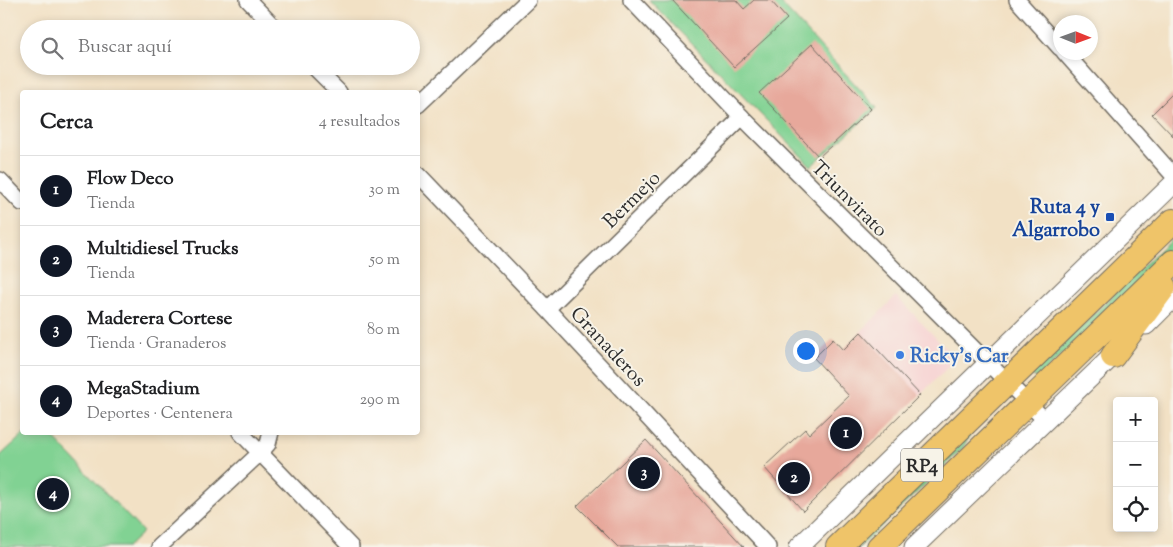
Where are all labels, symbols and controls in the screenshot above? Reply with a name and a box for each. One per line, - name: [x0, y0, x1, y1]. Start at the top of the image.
- north arrow: [1053, 15, 1098, 60]
- search box: [20, 20, 420, 75]
- icon: search: [38, 34, 66, 62]
- text: Buscar aquí: [78, 34, 172, 61]
- text: Cerca: [40, 108, 93, 138]
- text: 4 resultados: [319, 111, 400, 134]
- street label: Triunvirato: [803, 155, 893, 245]
- street label: Bermejo: [597, 165, 668, 236]
- text: Flow Deco: [87, 166, 174, 193]
- text: 1: [53, 179, 59, 202]
- text: 30 m: [369, 179, 400, 202]
- text: Tienda: [87, 193, 135, 216]
- place label: Ruta 4 y Algarrobo: [1012, 194, 1100, 246]
- marker: Ruta 4 y Algarrobo: [1104, 211, 1116, 223]
- text: Multidiesel Trucks: [87, 236, 239, 263]
- text: 2: [52, 249, 60, 272]
- text: 50 m: [369, 249, 400, 272]
- text: Tienda: [87, 263, 135, 286]
- street label: Granaderos: [562, 301, 652, 394]
- text: Maderera Cortese: [87, 306, 232, 333]
- text: 3: [53, 319, 59, 342]
- text: 80 m: [367, 319, 400, 342]
- text: Tienda · Granaderos: [87, 333, 226, 356]
- your location: [793, 338, 819, 364]
- place label: Ricky's Car: [910, 343, 1009, 372]
- marker: Ricky's Car: [894, 349, 906, 361]
- text: MegaStadium: [87, 376, 200, 403]
- text: 4: [52, 389, 60, 412]
- text: 290 m: [360, 389, 400, 412]
- map controls: [1113, 397, 1158, 532]
- button: +: [1113, 397, 1158, 442]
- text: Deportes · Centenera: [87, 403, 233, 426]
- pin: 1: [830, 414, 862, 452]
- button: −: [1113, 442, 1158, 487]
- road number: RP4: [901, 448, 943, 482]
- pin: 3: [628, 454, 660, 492]
- pin: 2: [778, 459, 810, 497]
- pin: 4: [37, 475, 69, 513]
- button: locate: [1113, 487, 1158, 532]

